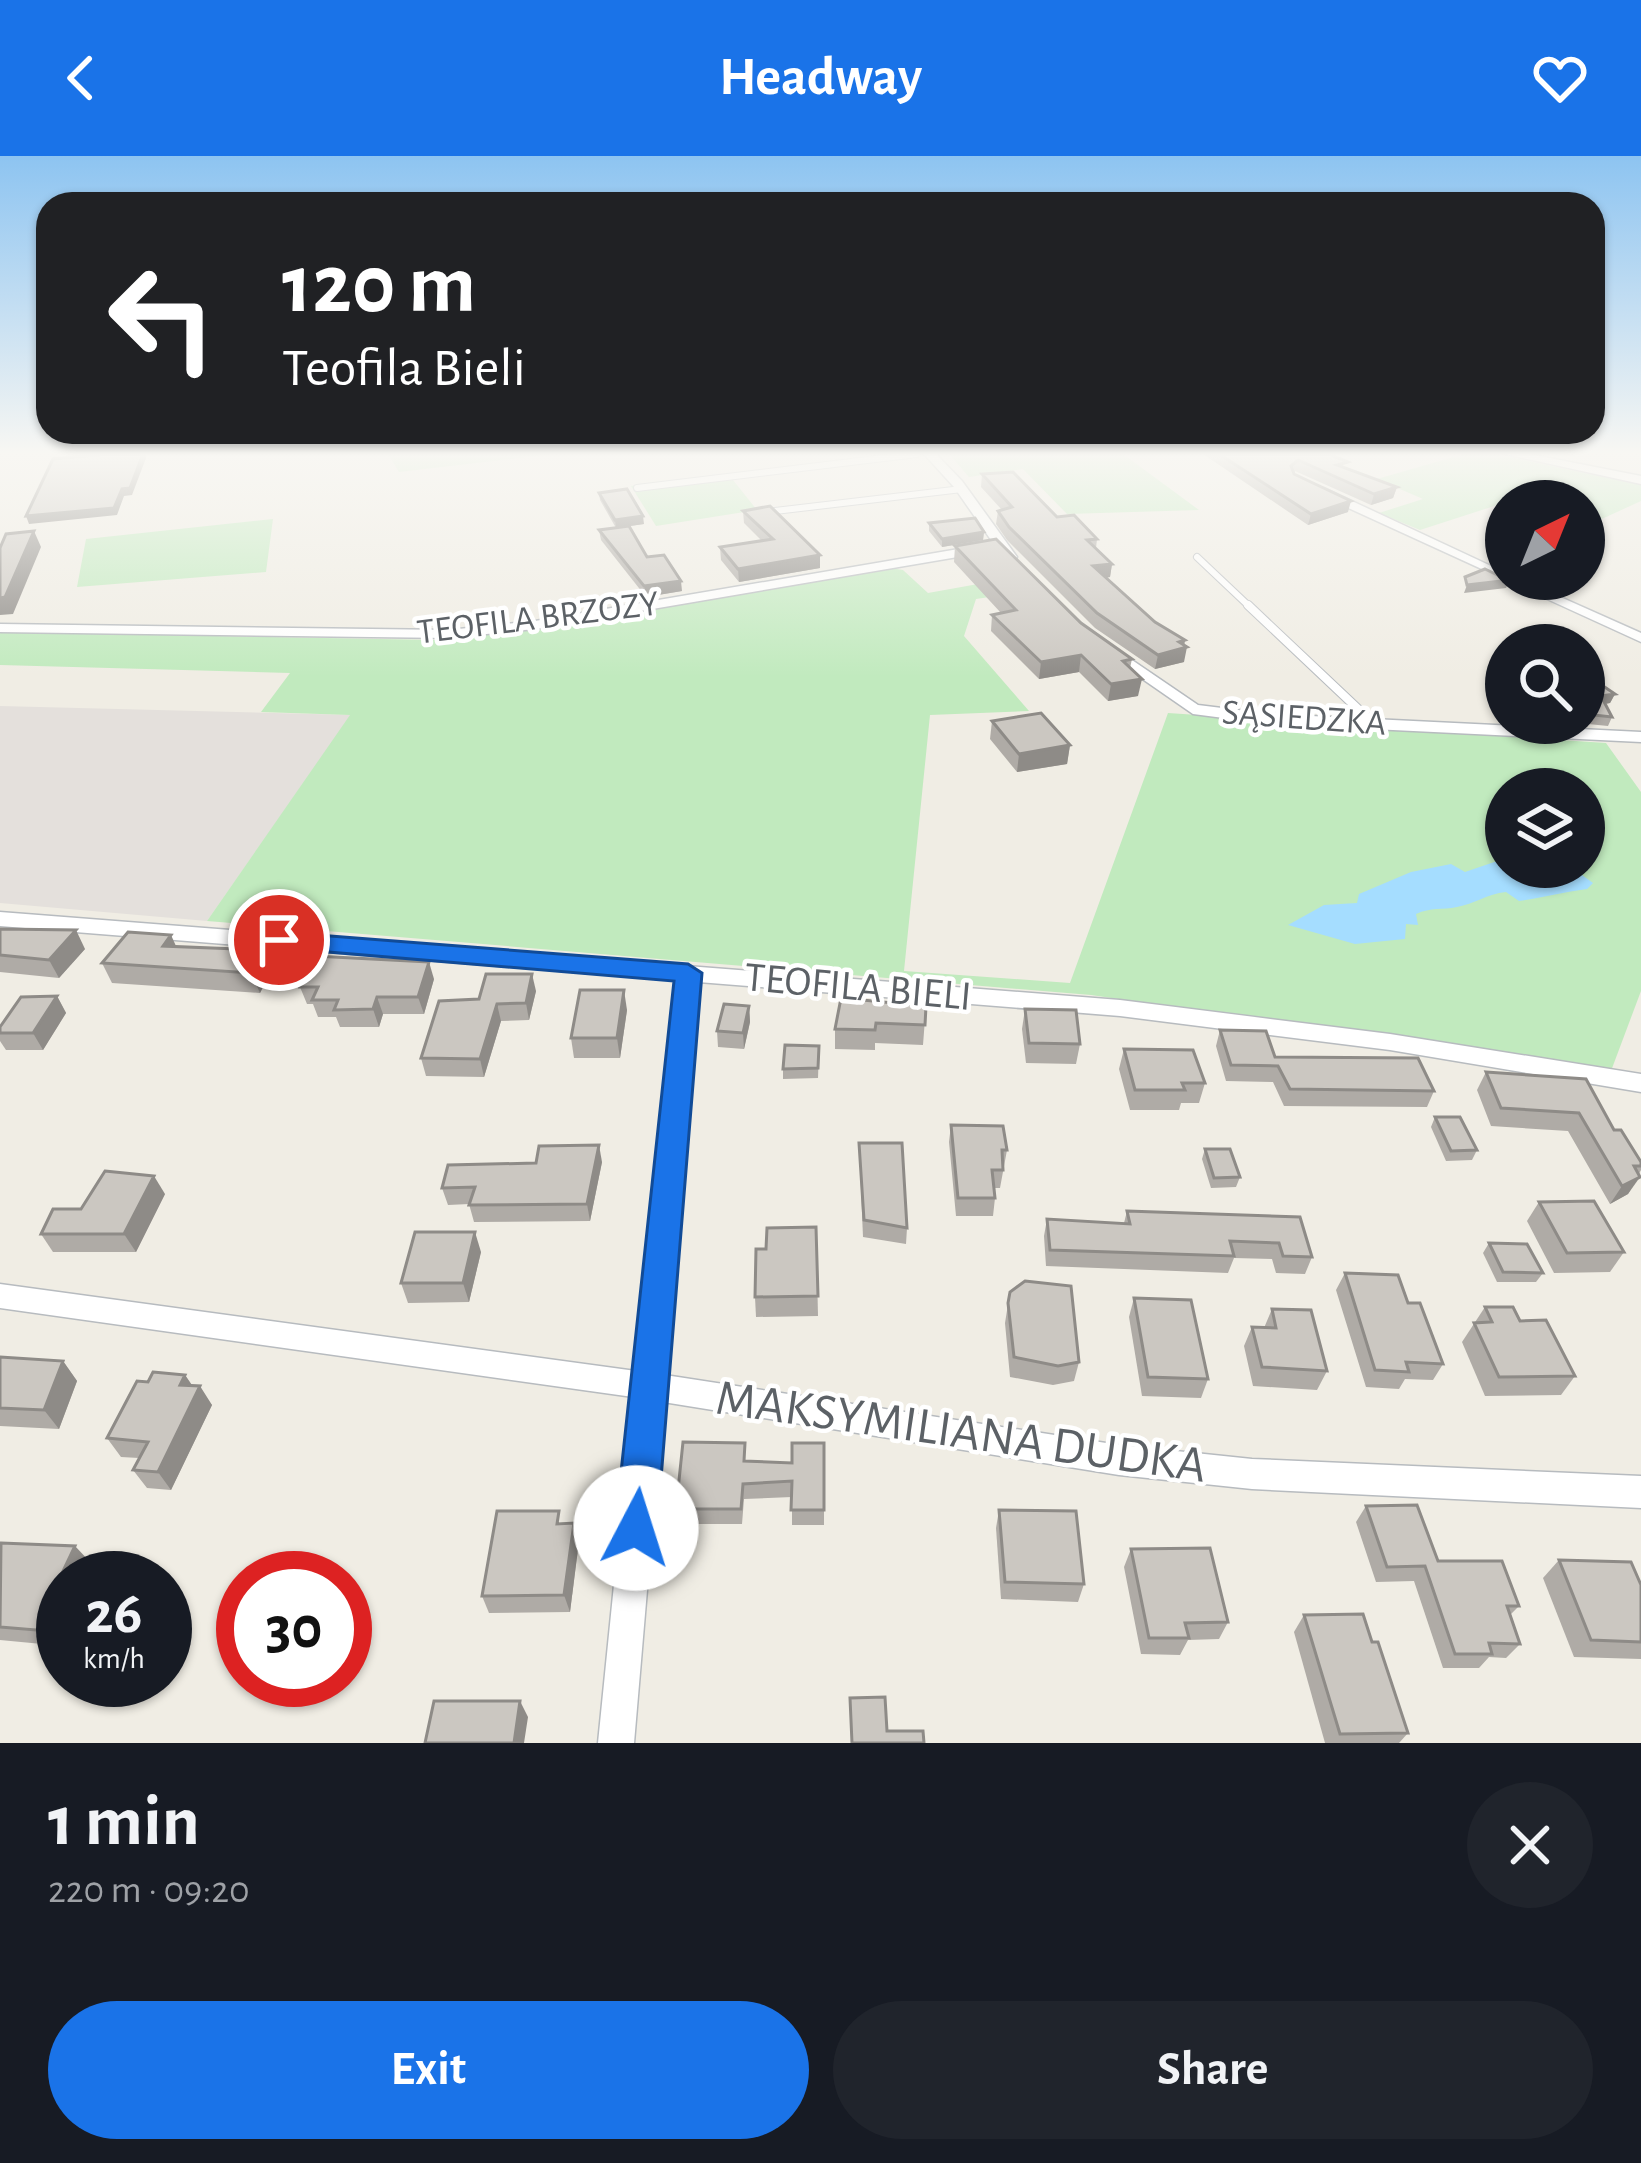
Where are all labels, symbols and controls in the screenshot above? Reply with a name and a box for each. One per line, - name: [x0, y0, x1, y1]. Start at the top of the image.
- icon: back: [48, 45, 114, 111]
- icon: heart: [1527, 45, 1593, 111]
- text: Headway: [719, 51, 922, 105]
- icon: left: [84, 240, 240, 396]
- text: 120 m: [282, 244, 476, 328]
- text: Teofila Bieli: [282, 342, 526, 396]
- north arrow: [1485, 480, 1605, 600]
- map controls: [1485, 480, 1605, 888]
- street label: TEOFILA BRZOZY: [415, 585, 661, 651]
- button: search: [1485, 624, 1605, 744]
- street label: SĄSIEDZKA: [1221, 694, 1388, 742]
- button: layers: [1485, 768, 1605, 888]
- pin: [228, 889, 330, 991]
- icon: arrive: [246, 907, 312, 973]
- street label: TEOFILA BIELI: [743, 956, 973, 1018]
- street label: MAKSYMILIANA DUDKA: [712, 1372, 1210, 1492]
- position arrow: [573, 1465, 699, 1591]
- speed limit sign: 30: [216, 1551, 372, 1707]
- text: 26: [85, 1584, 143, 1644]
- text: km/h: [83, 1644, 145, 1674]
- button: close: [1467, 1782, 1593, 1908]
- text: 1 min: [48, 1786, 200, 1858]
- text: 220 m · 09:20: [48, 1871, 250, 1910]
- button: Exit: [48, 2001, 809, 2139]
- button: Share: [833, 2001, 1593, 2139]

